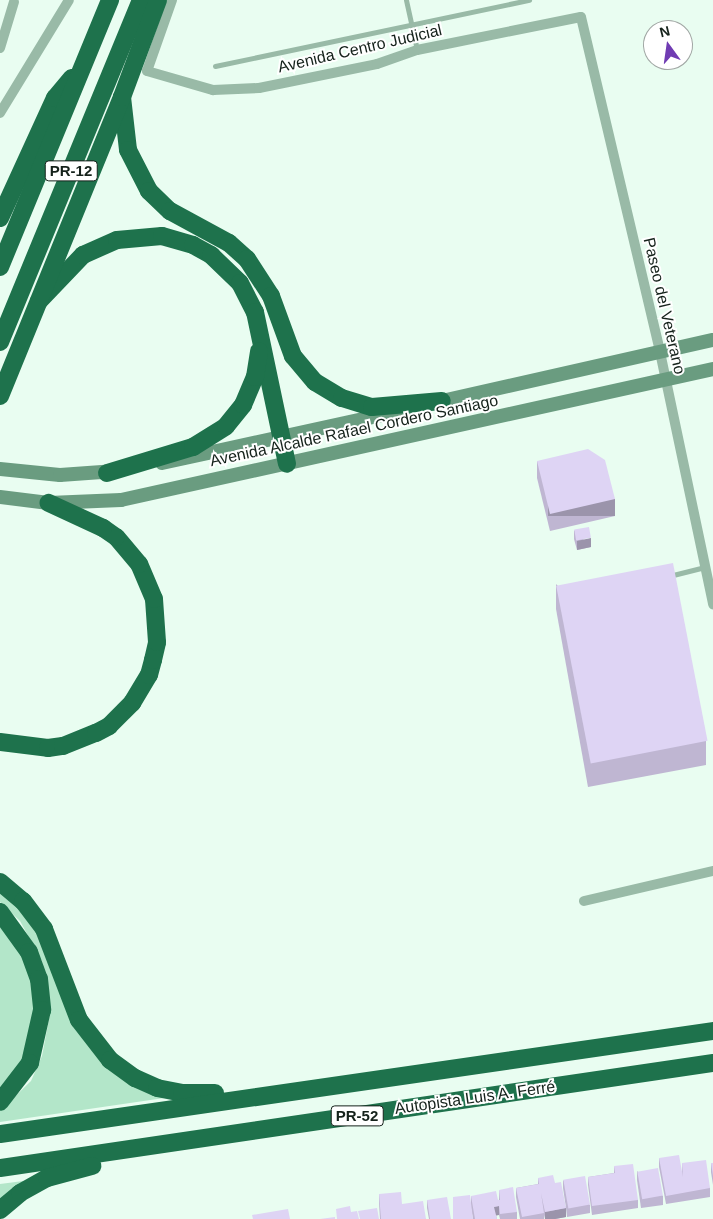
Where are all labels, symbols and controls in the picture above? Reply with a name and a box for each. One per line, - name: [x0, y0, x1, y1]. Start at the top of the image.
- north arrow: [643, 20, 693, 70]
- street label: Avenida Centro Judicial: [276, 21, 444, 77]
- text: N: [658, 22, 671, 40]
- road number: PR-12: [44, 158, 98, 184]
- street label: Paseo del Veterano: [639, 236, 689, 376]
- street label: Avenida Alcalde Rafael Cordero Santiago: [208, 391, 500, 471]
- street label: Autopista Luis A. Ferré: [393, 1077, 557, 1119]
- road number: PR-52: [330, 1104, 384, 1128]

